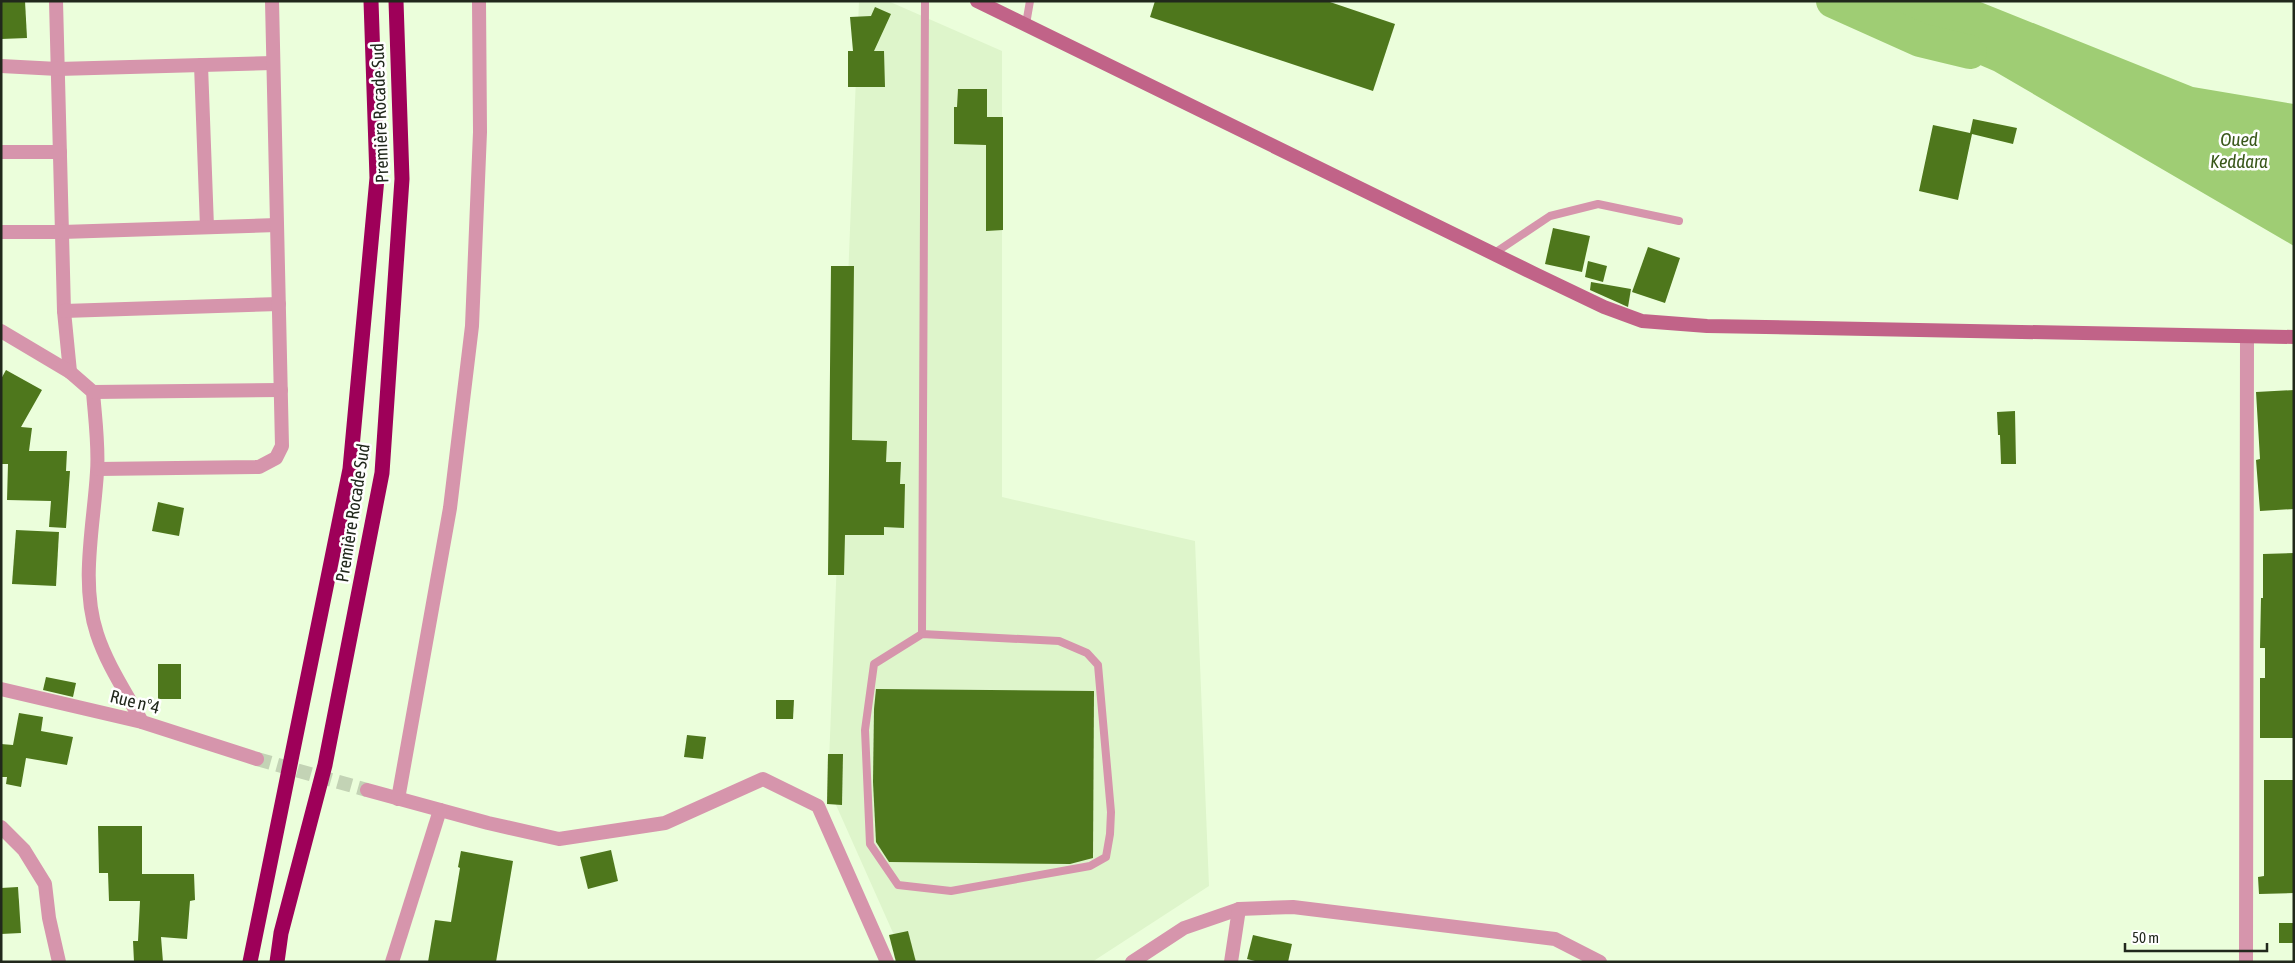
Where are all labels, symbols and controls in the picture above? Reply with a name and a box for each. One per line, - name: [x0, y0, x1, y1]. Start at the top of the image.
- street label: Première Rocade Sud: [367, 43, 392, 183]
- water label: Oued Keddara: [2210, 128, 2268, 172]
- street label: Première Rocade Sud: [331, 442, 374, 584]
- street label: Rue n°4: [108, 685, 162, 718]
- scale bar: [2125, 920, 2268, 952]
- text: 50 m: [2132, 929, 2159, 946]

